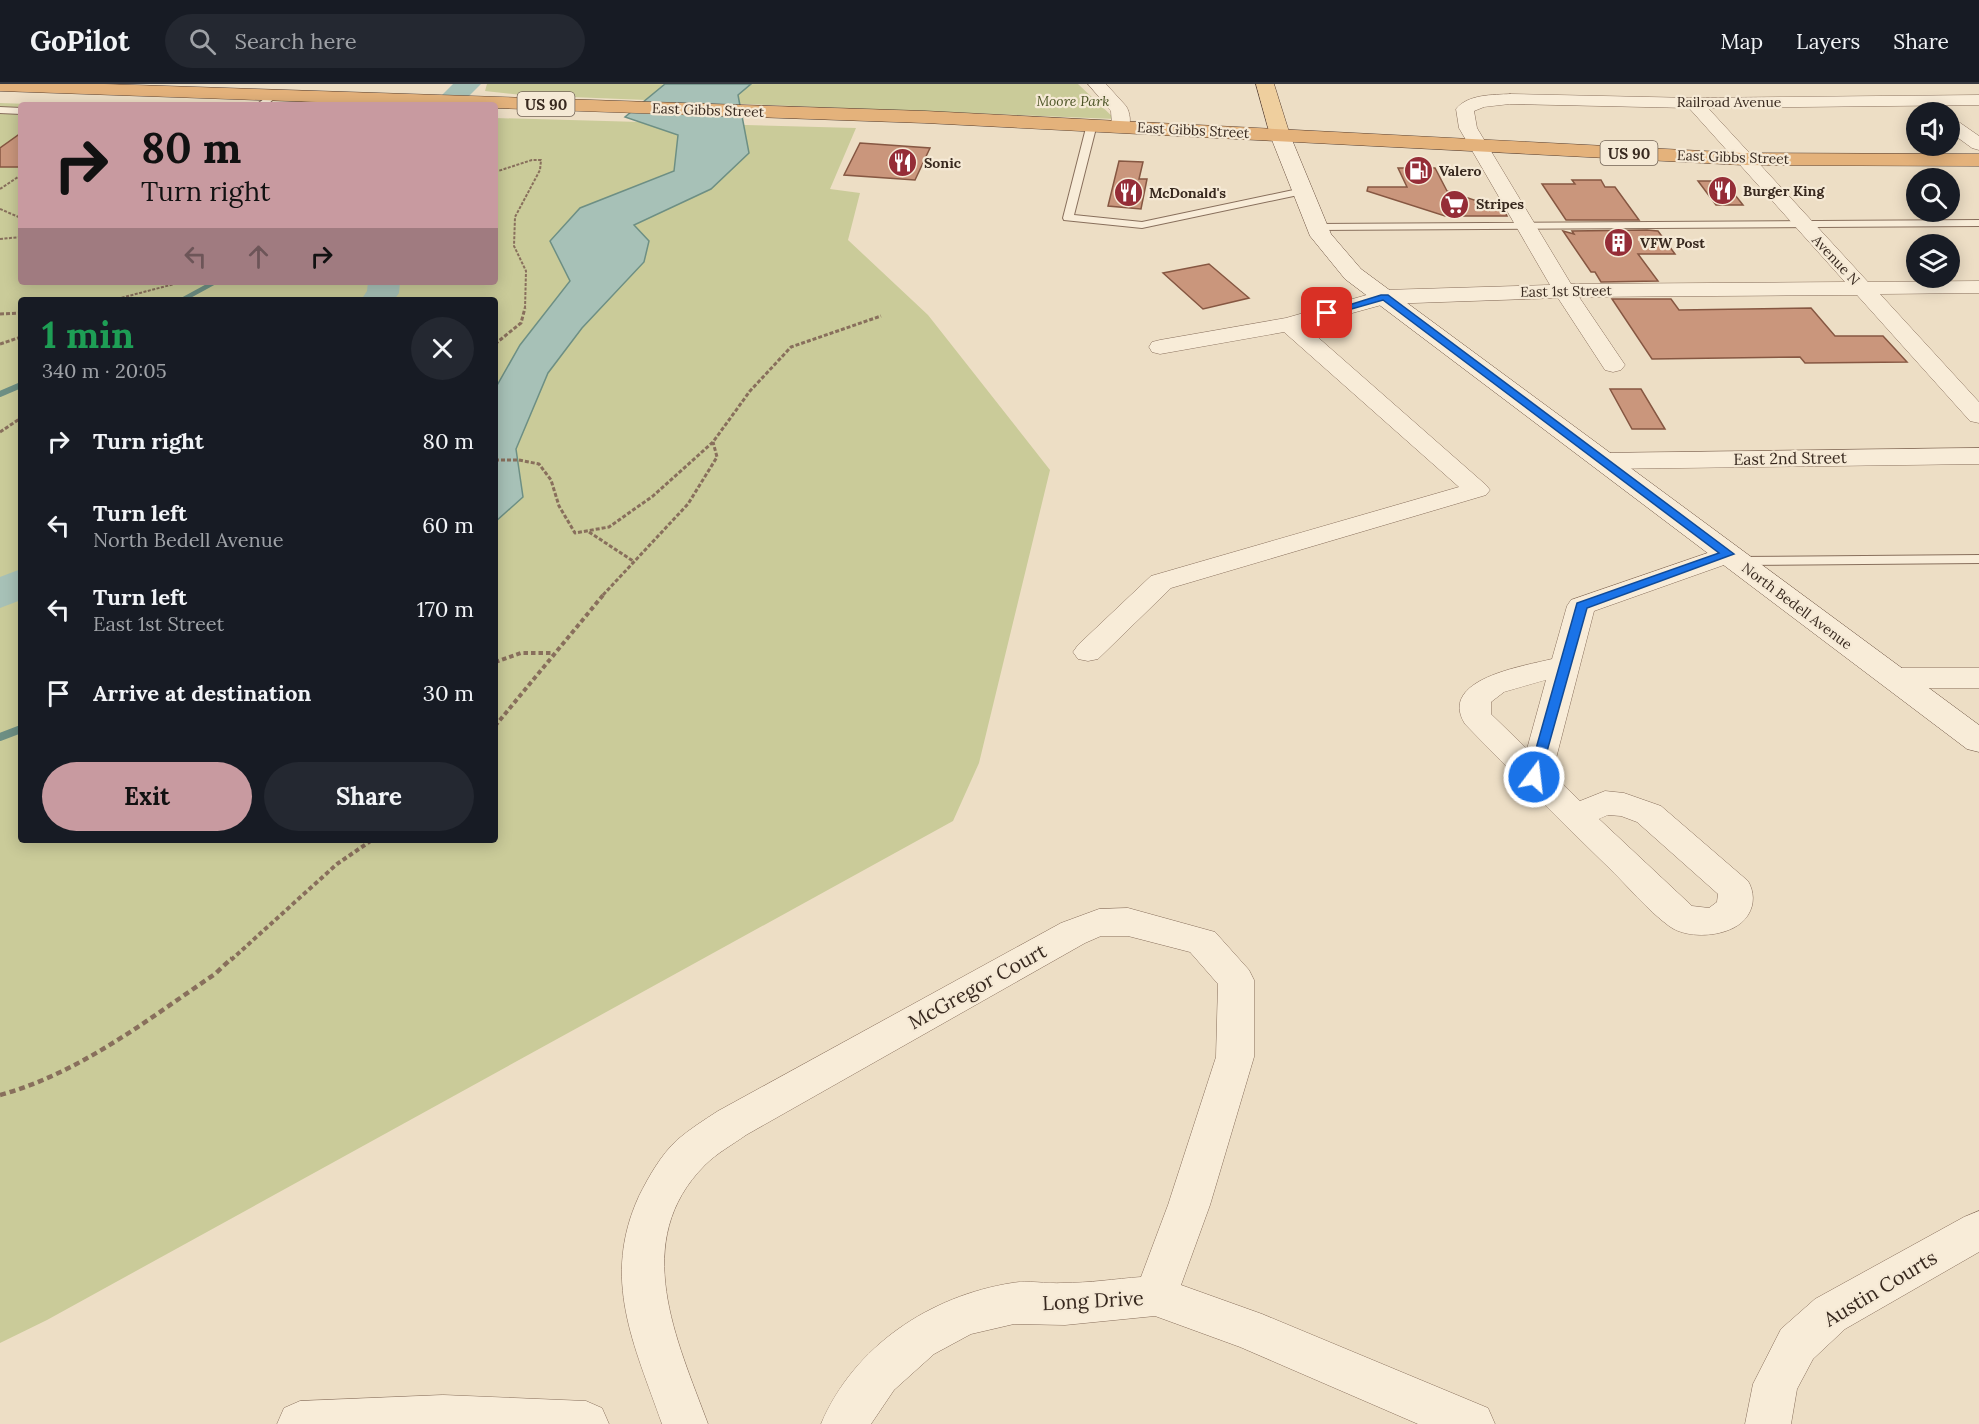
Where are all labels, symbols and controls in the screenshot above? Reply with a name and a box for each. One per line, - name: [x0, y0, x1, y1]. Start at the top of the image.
- search box: [165, 14, 585, 68]
- text: GoPilot: [30, 23, 129, 59]
- icon: search: [186, 25, 219, 58]
- text: Search here: [234, 27, 357, 55]
- text: Map: [1720, 28, 1763, 55]
- text: Layers: [1796, 28, 1860, 55]
- text: Share: [1893, 28, 1949, 55]
- road number: US 90: [518, 92, 574, 116]
- park label: Moore Park: [1036, 92, 1110, 110]
- street label: Railroad Avenue: [1677, 93, 1782, 111]
- street label: East Gibbs Street: [652, 99, 765, 121]
- map controls: [1906, 102, 1960, 288]
- button: sound: [1906, 102, 1960, 156]
- street label: East Gibbs Street: [1136, 118, 1250, 142]
- text: 80 m: [141, 121, 241, 175]
- icon: right: [42, 126, 120, 204]
- road number: US 90: [1600, 141, 1658, 165]
- street label: East Gibbs Street: [1677, 146, 1790, 168]
- restaurant icon: Sonic: [887, 147, 919, 179]
- place label: Sonic: [924, 154, 962, 172]
- fuel station icon: Valero: [1402, 155, 1434, 187]
- place label: Valero: [1439, 162, 1482, 180]
- button: search: [1906, 168, 1960, 222]
- text: Turn right: [141, 174, 270, 208]
- restaurant icon: Burger King: [1706, 175, 1738, 207]
- restaurant icon: McDonald's: [1112, 177, 1144, 209]
- place label: Burger King: [1743, 182, 1826, 200]
- place label: McDonald's: [1149, 184, 1226, 202]
- supermarket icon: Stripes: [1439, 188, 1471, 220]
- place label: Stripes: [1476, 195, 1524, 213]
- building icon: VFW Post: [1603, 227, 1635, 259]
- street label: Avenue N: [1808, 231, 1864, 289]
- place label: VFW Post: [1640, 234, 1705, 252]
- button: layers: [1906, 234, 1960, 288]
- icon: left: [179, 240, 212, 273]
- icon: ahead: [242, 240, 275, 273]
- icon: right: [305, 240, 338, 273]
- street label: East 1st Street: [1520, 281, 1613, 301]
- pin: [1301, 287, 1352, 338]
- icon: arrive: [1310, 296, 1343, 329]
- text: 1 min: [42, 312, 134, 358]
- button: close: [411, 317, 474, 380]
- text: 340 m · 20:05: [42, 358, 167, 383]
- icon: right: [42, 425, 75, 458]
- text: Turn right: [93, 427, 204, 455]
- text: 80 m: [423, 427, 474, 455]
- street label: East 2nd Street: [1733, 447, 1848, 469]
- text: Turn left: [93, 499, 187, 527]
- icon: left: [42, 509, 75, 542]
- text: 60 m: [422, 511, 474, 539]
- text: North Bedell Avenue: [93, 527, 284, 552]
- street label: North Bedell Avenue: [1738, 559, 1856, 654]
- text: Turn left: [93, 583, 187, 611]
- icon: left: [42, 593, 75, 626]
- text: 170 m: [417, 595, 474, 623]
- text: East 1st Street: [93, 611, 224, 636]
- icon: arrive: [42, 677, 75, 710]
- text: Arrive at destination: [93, 679, 311, 707]
- text: 30 m: [423, 679, 474, 707]
- position arrow: [1502, 745, 1566, 809]
- button: Exit: [42, 762, 252, 831]
- button: Share: [264, 762, 474, 831]
- street label: McGregor Court: [904, 938, 1051, 1034]
- street label: Austin Courts: [1818, 1244, 1941, 1332]
- street label: Long Drive: [1042, 1285, 1145, 1315]

